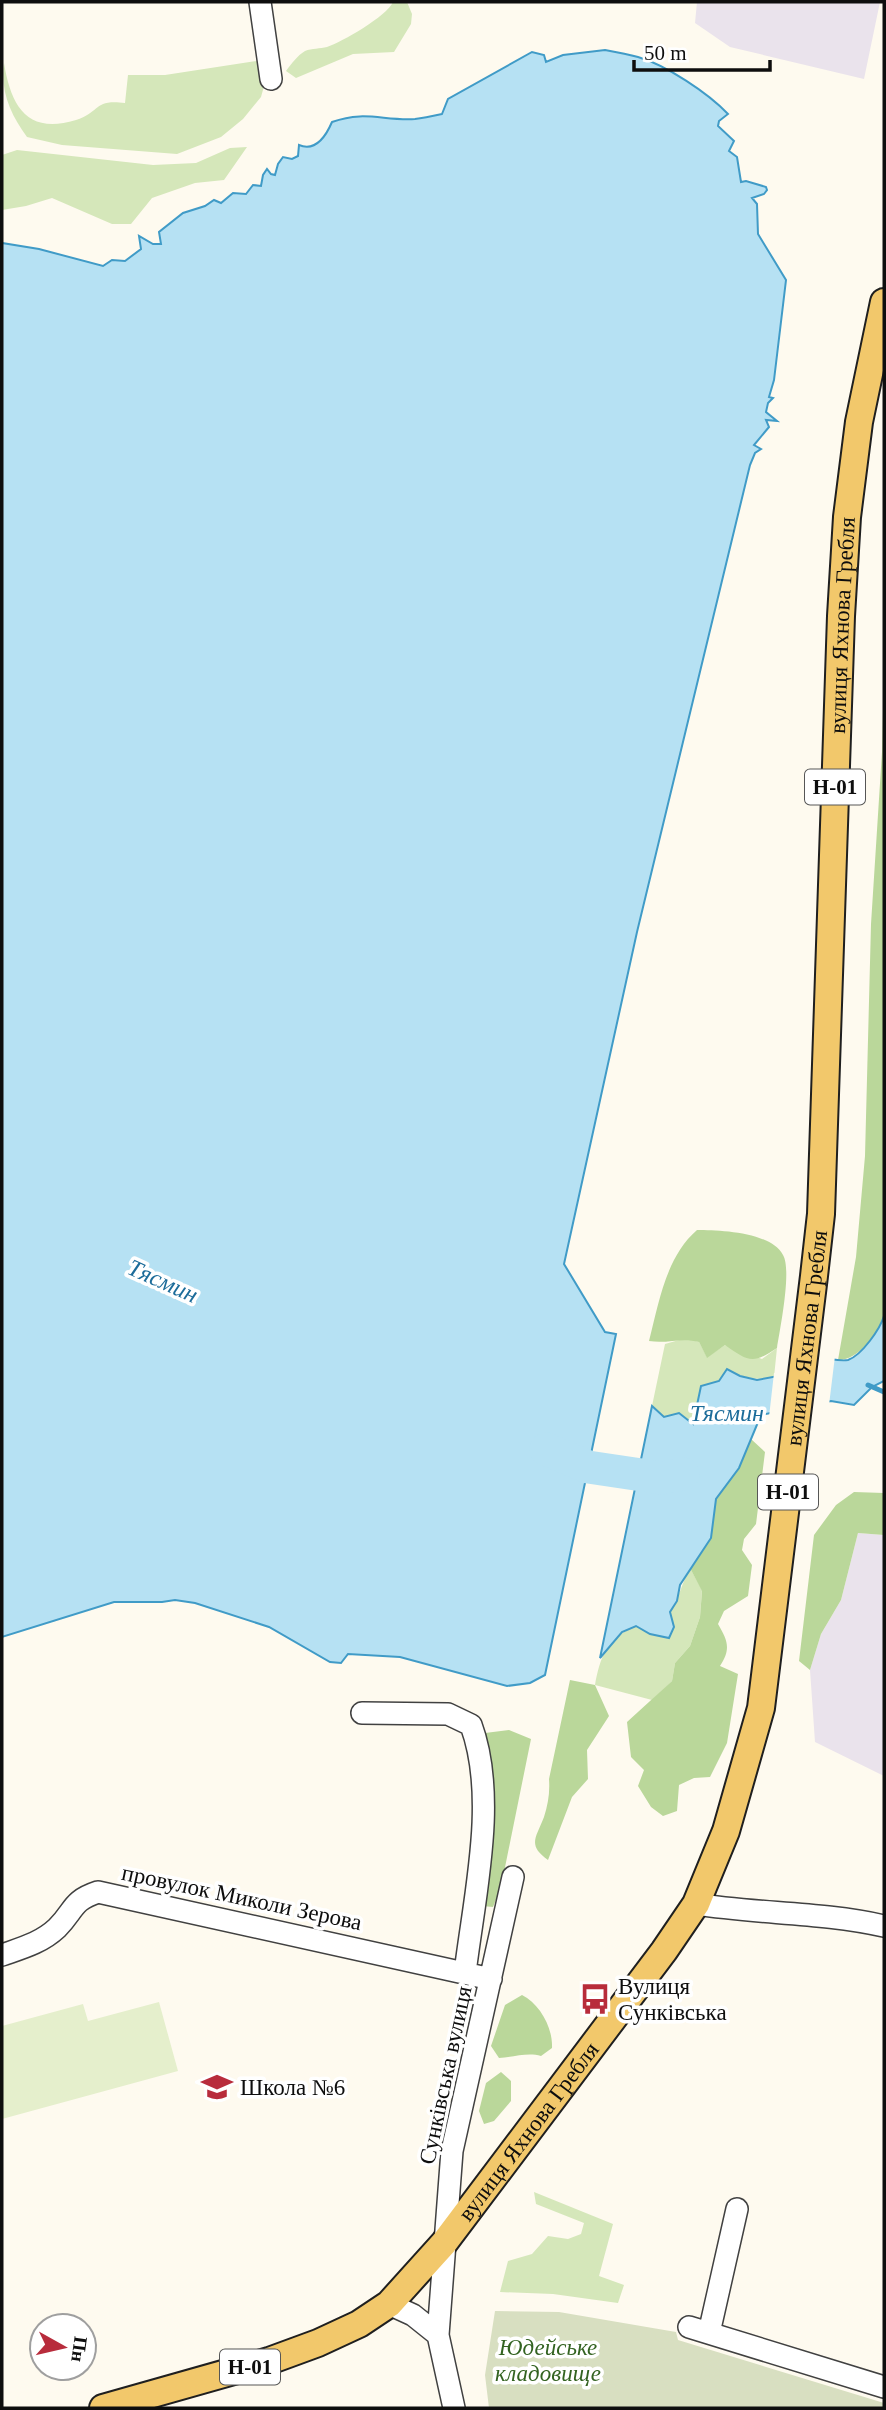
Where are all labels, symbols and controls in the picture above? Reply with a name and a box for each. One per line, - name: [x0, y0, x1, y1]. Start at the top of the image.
- scale bar: [634, 28, 770, 72]
- text: 50 m: [644, 41, 687, 65]
- street label: вулиця Яхнова Гребля: [825, 516, 860, 734]
- road number: Н-01: [805, 770, 865, 804]
- street label: вулиця Яхнова Гребля: [781, 1229, 832, 1447]
- water label: Тясмин: [124, 1254, 202, 1308]
- water label: Тясмин: [690, 1400, 764, 1426]
- road number: Н-01: [758, 1474, 818, 1510]
- street label: провулок Миколи Зерова: [120, 1860, 364, 1935]
- place label: Вулиця Сунківська: [618, 1974, 727, 2025]
- bus stop icon: Вулиця Сунківська: [578, 1982, 612, 2016]
- street label: Сунківська вулиця: [414, 1983, 477, 2167]
- street label: вулиця Яхнова Гребля: [453, 2037, 604, 2226]
- school or university icon: Школа №6: [200, 2070, 234, 2104]
- place label: Школа №6: [240, 2075, 345, 2100]
- north arrow: [28, 2312, 98, 2382]
- text: Пн: [67, 2335, 92, 2364]
- park label: Юдейське кладовище: [495, 2335, 601, 2386]
- road number: Н-01: [220, 2350, 280, 2384]

